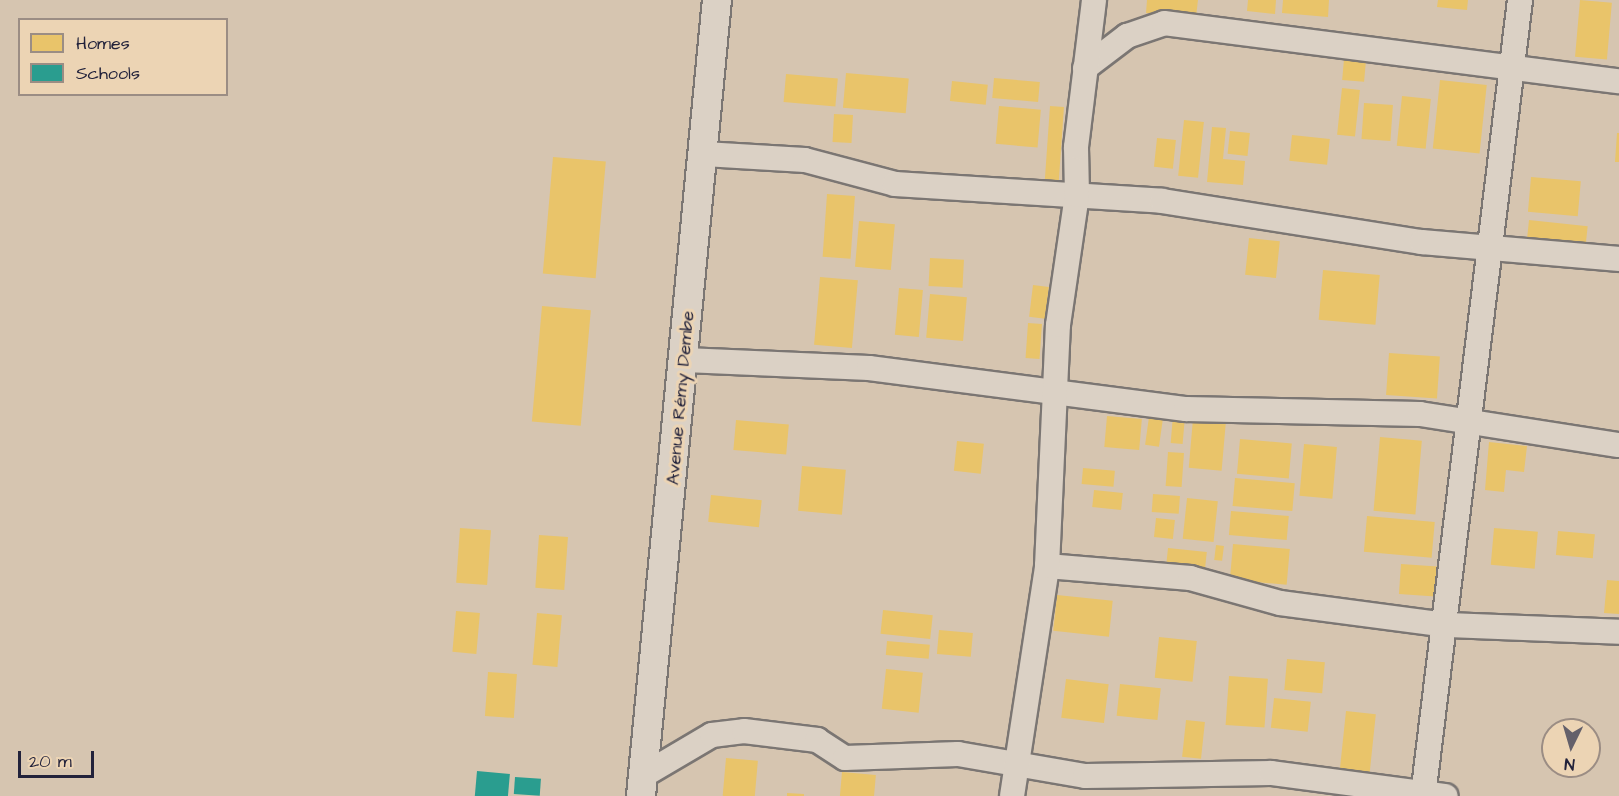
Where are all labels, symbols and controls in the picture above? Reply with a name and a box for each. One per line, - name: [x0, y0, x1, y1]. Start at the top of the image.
- legend: [18, 18, 228, 96]
- text: Homes: [76, 31, 130, 56]
- text: Schools: [76, 61, 140, 86]
- street label: Avenue Rémy Dembe: [663, 310, 699, 486]
- north arrow: [1541, 718, 1601, 778]
- scale bar: [21, 739, 98, 777]
- text: 20 m: [29, 749, 72, 774]
- text: N: [1564, 753, 1576, 775]

